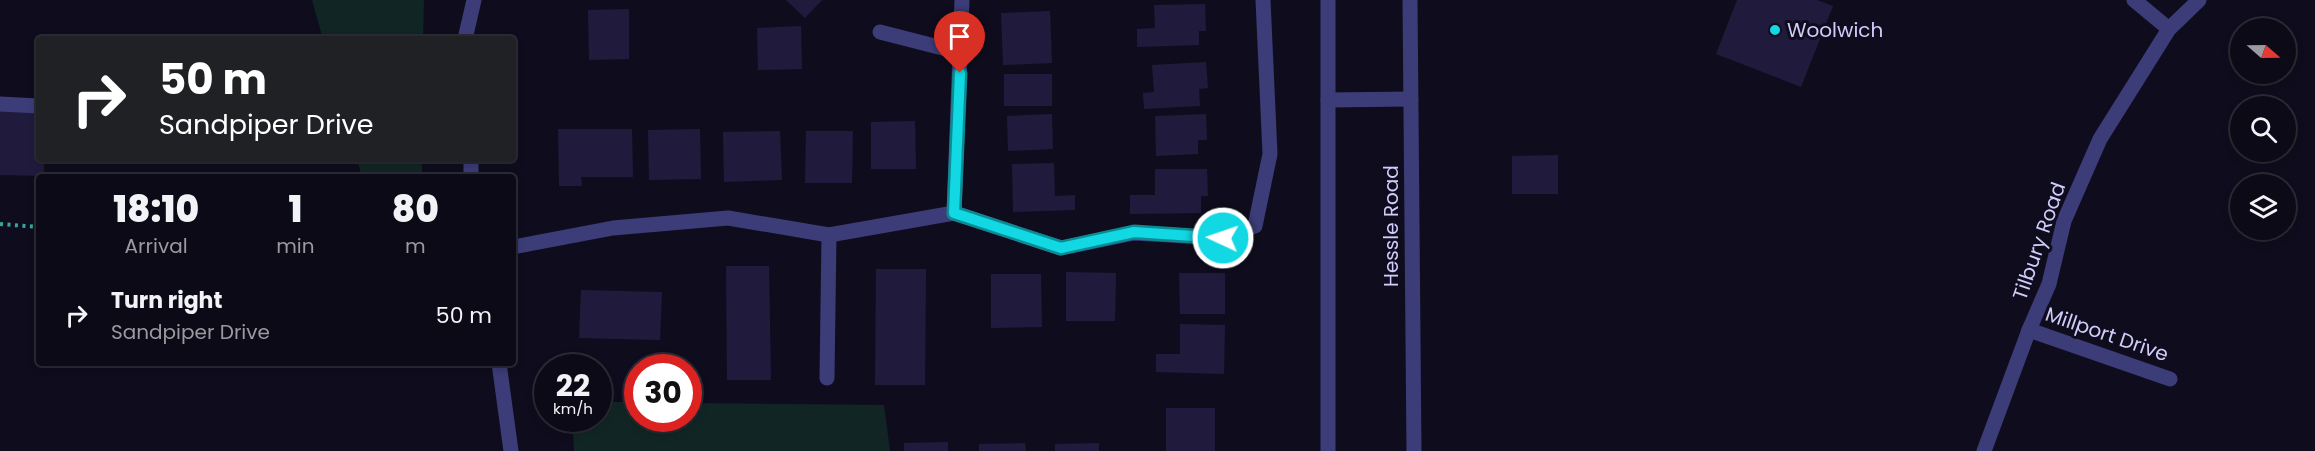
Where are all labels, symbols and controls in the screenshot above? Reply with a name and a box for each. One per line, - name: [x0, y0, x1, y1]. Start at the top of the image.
- pin: [934, 11, 985, 73]
- place label: Woolwich: [1787, 16, 1883, 44]
- north arrow: [2230, 18, 2296, 84]
- map controls: [2230, 18, 2296, 240]
- icon: arrive: [943, 20, 976, 53]
- marker: Woolwich: [1768, 23, 1782, 37]
- text: 50 m: [159, 50, 267, 109]
- icon: right: [60, 60, 138, 138]
- button: search: [2230, 96, 2296, 162]
- text: Sandpiper Drive: [159, 106, 374, 143]
- street label: Hessle Road: [1377, 165, 1405, 287]
- button: layers: [2230, 174, 2296, 240]
- street label: Tilbury Road: [2006, 178, 2072, 304]
- text: 18:10: [113, 184, 199, 235]
- text: 1: [288, 184, 302, 235]
- text: 80: [392, 184, 439, 235]
- position arrow: [1191, 206, 1255, 270]
- text: Arrival: [125, 232, 188, 260]
- text: min: [276, 232, 315, 260]
- text: m: [405, 232, 426, 260]
- text: Turn right: [111, 285, 222, 316]
- icon: right: [60, 299, 93, 332]
- text: 50 m: [436, 300, 492, 331]
- street label: Millport Drive: [2042, 300, 2172, 368]
- text: Sandpiper Drive: [111, 318, 270, 346]
- speed limit sign: 30: [624, 354, 702, 432]
- text: 22: [556, 364, 590, 407]
- text: km/h: [553, 398, 593, 419]

